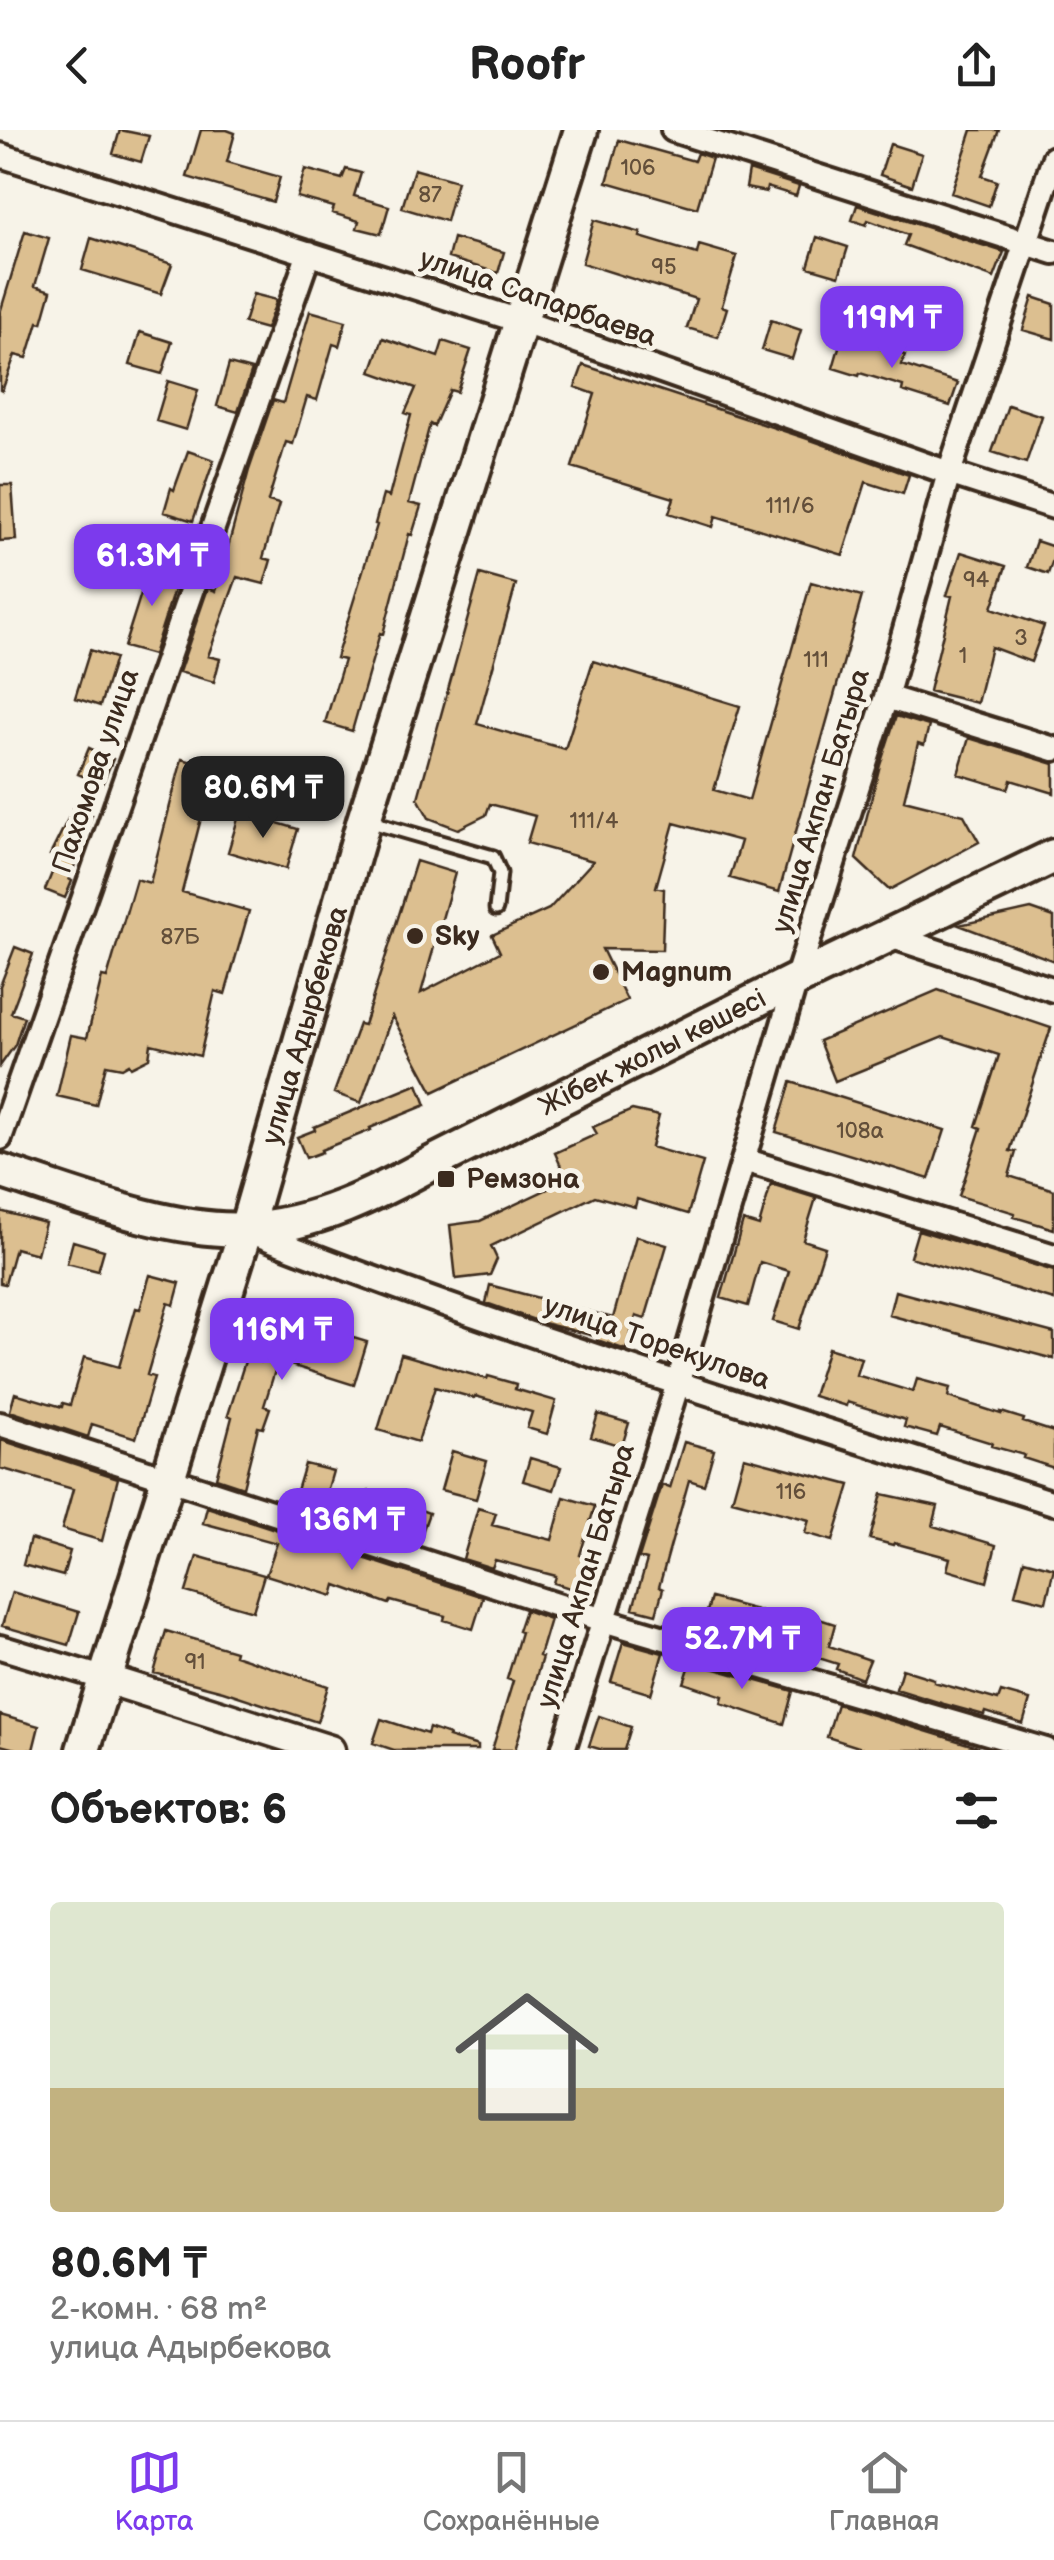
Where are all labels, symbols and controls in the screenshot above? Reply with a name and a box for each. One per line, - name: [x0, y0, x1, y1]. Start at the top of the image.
- icon: back: [50, 38, 105, 93]
- text: Roofr: [469, 38, 585, 93]
- icon: share: [949, 38, 1004, 93]
- house number: 106: [621, 155, 655, 182]
- house number: 87: [418, 182, 442, 209]
- street label: улица Сапарбаева: [415, 242, 661, 354]
- house number: 95: [651, 254, 677, 281]
- pin: 119M ₸: [811, 286, 973, 371]
- text: 119M ₸: [842, 299, 942, 338]
- house number: 111/6: [766, 493, 814, 520]
- pin: 61.3M ₸: [60, 524, 244, 609]
- text: 61.3M ₸: [96, 537, 208, 576]
- house number: 94: [963, 567, 990, 594]
- house number: 3: [1014, 625, 1028, 652]
- house number: 1: [959, 643, 967, 670]
- house number: 111: [803, 647, 829, 674]
- street label: Пахомова улица: [46, 664, 147, 877]
- street label: улица Акпан Батыра: [765, 664, 877, 937]
- pin: 80.6M ₸: [171, 756, 355, 841]
- text: 80.6M ₸: [203, 769, 323, 808]
- house number: 111/4: [570, 808, 619, 835]
- street label: улица Адырбекова: [255, 902, 355, 1148]
- place label: Sky: [435, 920, 480, 953]
- house number: 87Б: [161, 924, 200, 951]
- marker: Sky: [404, 925, 426, 947]
- place label: Magnum: [621, 956, 732, 989]
- marker: Magnum: [590, 961, 612, 983]
- street label: Жібек жолы көшесі: [534, 981, 771, 1123]
- house number: 108а: [836, 1118, 884, 1145]
- place label: Ремзона: [466, 1163, 580, 1196]
- marker: Ремзона: [435, 1168, 457, 1190]
- street label: улица Торекулова: [540, 1289, 775, 1397]
- pin: 116M ₸: [201, 1298, 363, 1383]
- text: 116M ₸: [232, 1311, 332, 1350]
- street label: улица Акпан Батыра: [530, 1439, 642, 1712]
- house number: 116: [776, 1479, 806, 1506]
- pin: 136M ₸: [271, 1488, 433, 1573]
- text: 136M ₸: [299, 1501, 405, 1540]
- pin: 52.7M ₸: [650, 1607, 834, 1692]
- text: 52.7M ₸: [684, 1620, 800, 1659]
- house number: 91: [184, 1649, 206, 1676]
- icon: filters: [949, 1783, 1004, 1838]
- text: Объектов: 6: [50, 1785, 287, 1836]
- icon: home: [437, 1967, 617, 2147]
- text: 80.6M ₸: [50, 2239, 207, 2290]
- text: 2-комн. · 68 m²: [50, 2290, 267, 2329]
- text: улица Адырбекова: [50, 2329, 331, 2368]
- tab: Карта: [115, 2445, 193, 2538]
- tab: Сохранённые: [423, 2445, 600, 2538]
- tab: Главная: [829, 2445, 939, 2538]

